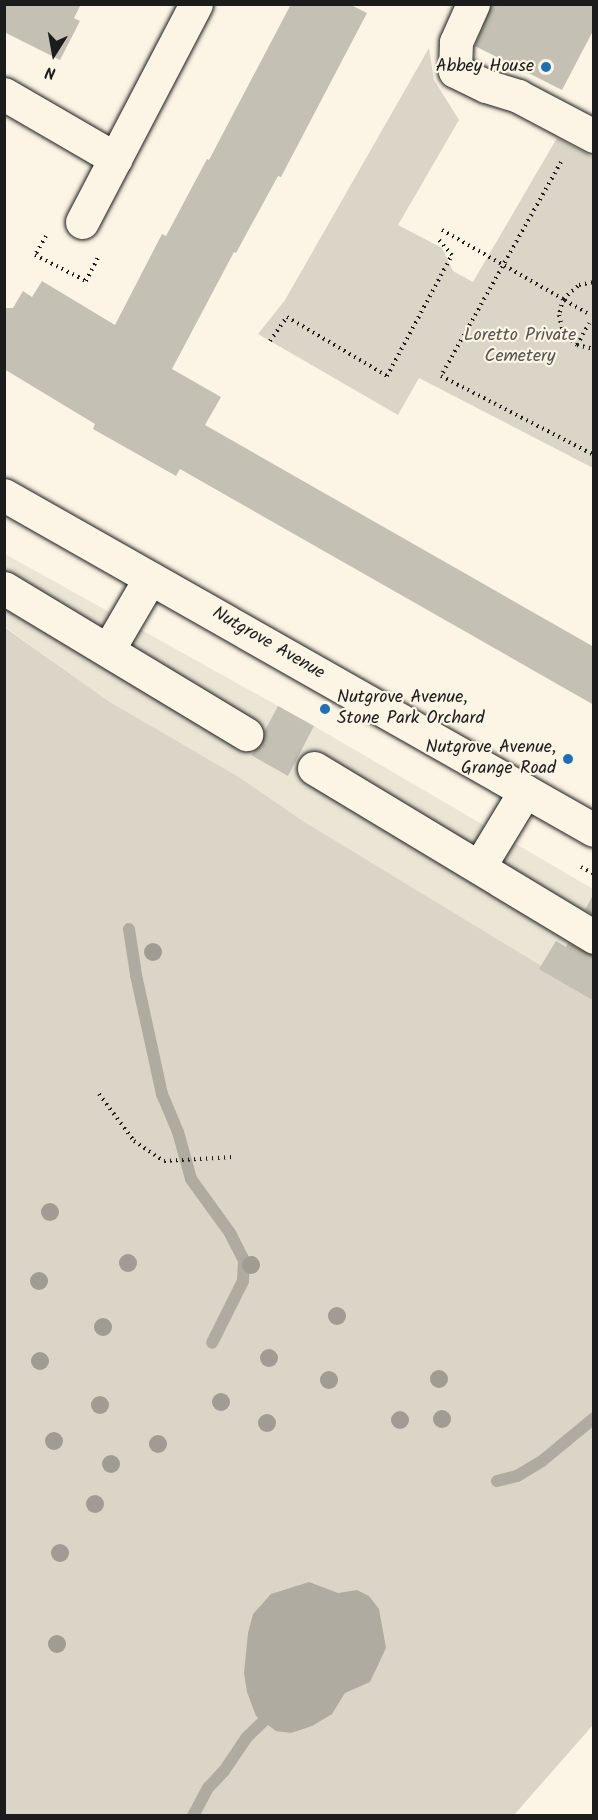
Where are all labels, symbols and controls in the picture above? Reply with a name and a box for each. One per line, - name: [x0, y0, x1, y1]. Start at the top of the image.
- north arrow: [24, 24, 84, 84]
- place label: Abbey House: [436, 56, 534, 78]
- text: N: [43, 59, 58, 85]
- marker: Abbey House: [539, 60, 553, 74]
- park label: Loretto Private Cemetery: [464, 326, 576, 368]
- street label: Nutgrove Avenue: [208, 603, 328, 685]
- place label: Nutgrove Avenue, Stone Park Orchard: [337, 688, 484, 730]
- marker: Nutgrove Avenue, Stone Park Orchard: [318, 702, 332, 716]
- place label: Nutgrove Avenue, Grange Road: [426, 738, 556, 780]
- marker: Nutgrove Avenue, Grange Road: [561, 752, 575, 766]

